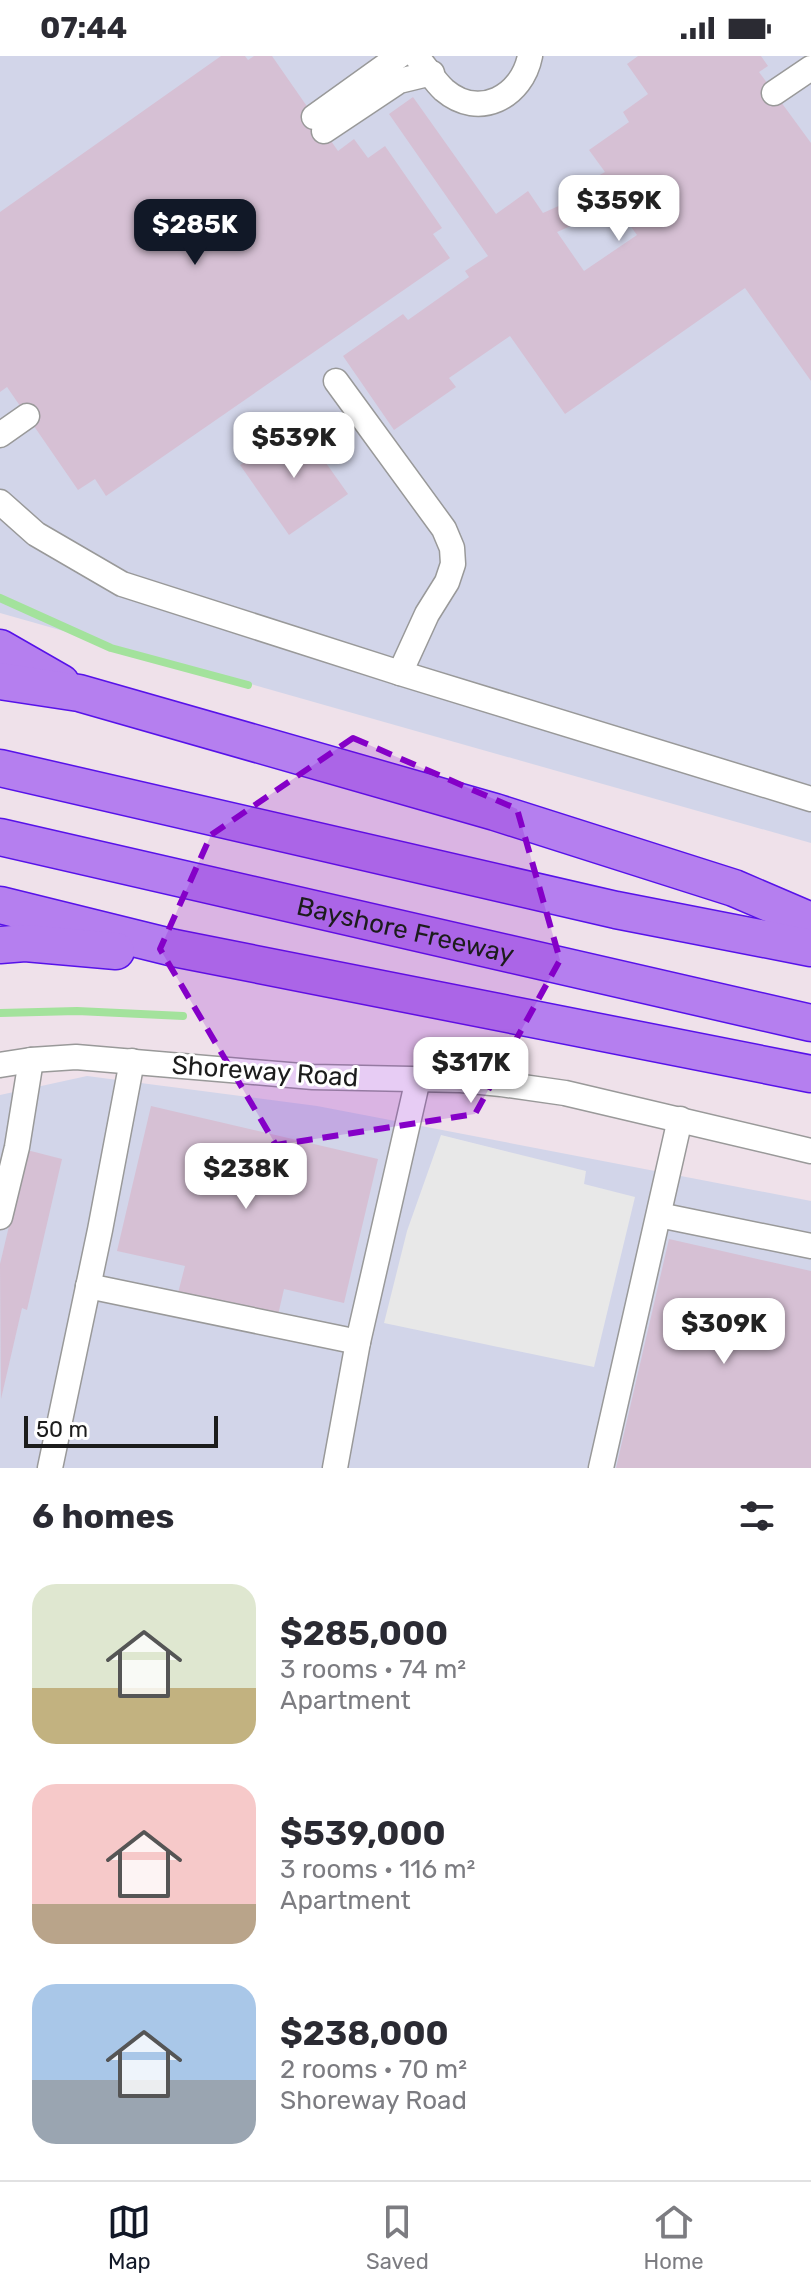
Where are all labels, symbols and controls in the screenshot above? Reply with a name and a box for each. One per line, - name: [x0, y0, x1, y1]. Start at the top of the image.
- text: 07:44: [40, 10, 127, 46]
- pin: $359K: [563, 175, 675, 243]
- text: $359K: [576, 185, 662, 216]
- pin: $285K: [139, 199, 251, 267]
- text: $285K: [152, 209, 238, 240]
- pin: $539K: [238, 412, 350, 480]
- text: $539K: [251, 422, 337, 453]
- street label: Bayshore Freeway: [294, 891, 517, 970]
- pin: $317K: [415, 1037, 527, 1105]
- text: $317K: [431, 1047, 511, 1078]
- street label: Shoreway Road: [171, 1050, 359, 1093]
- pin: $238K: [190, 1143, 302, 1211]
- text: $238K: [203, 1153, 289, 1184]
- pin: $309K: [668, 1298, 780, 1366]
- text: $309K: [681, 1308, 767, 1339]
- scale bar: [24, 1412, 218, 1448]
- text: 50 m: [36, 1416, 88, 1443]
- icon: filters: [735, 1494, 779, 1538]
- text: 6 homes: [32, 1496, 174, 1537]
- text: $285,000: [280, 1613, 448, 1654]
- icon: home: [96, 1616, 192, 1712]
- text: 3 rooms · 74 m²: [280, 1654, 466, 1685]
- text: Apartment: [280, 1685, 411, 1716]
- text: $539,000: [280, 1813, 446, 1854]
- icon: home: [96, 1816, 192, 1912]
- text: 3 rooms · 116 m²: [280, 1854, 475, 1885]
- text: Apartment: [280, 1885, 411, 1916]
- text: $238,000: [280, 2013, 449, 2054]
- icon: home: [96, 2016, 192, 2112]
- text: 2 rooms · 70 m²: [280, 2054, 467, 2085]
- text: Shoreway Road: [280, 2085, 467, 2116]
- tab: Map: [107, 2200, 151, 2275]
- tab: Saved: [366, 2200, 429, 2275]
- tab: Home: [643, 2200, 704, 2275]

